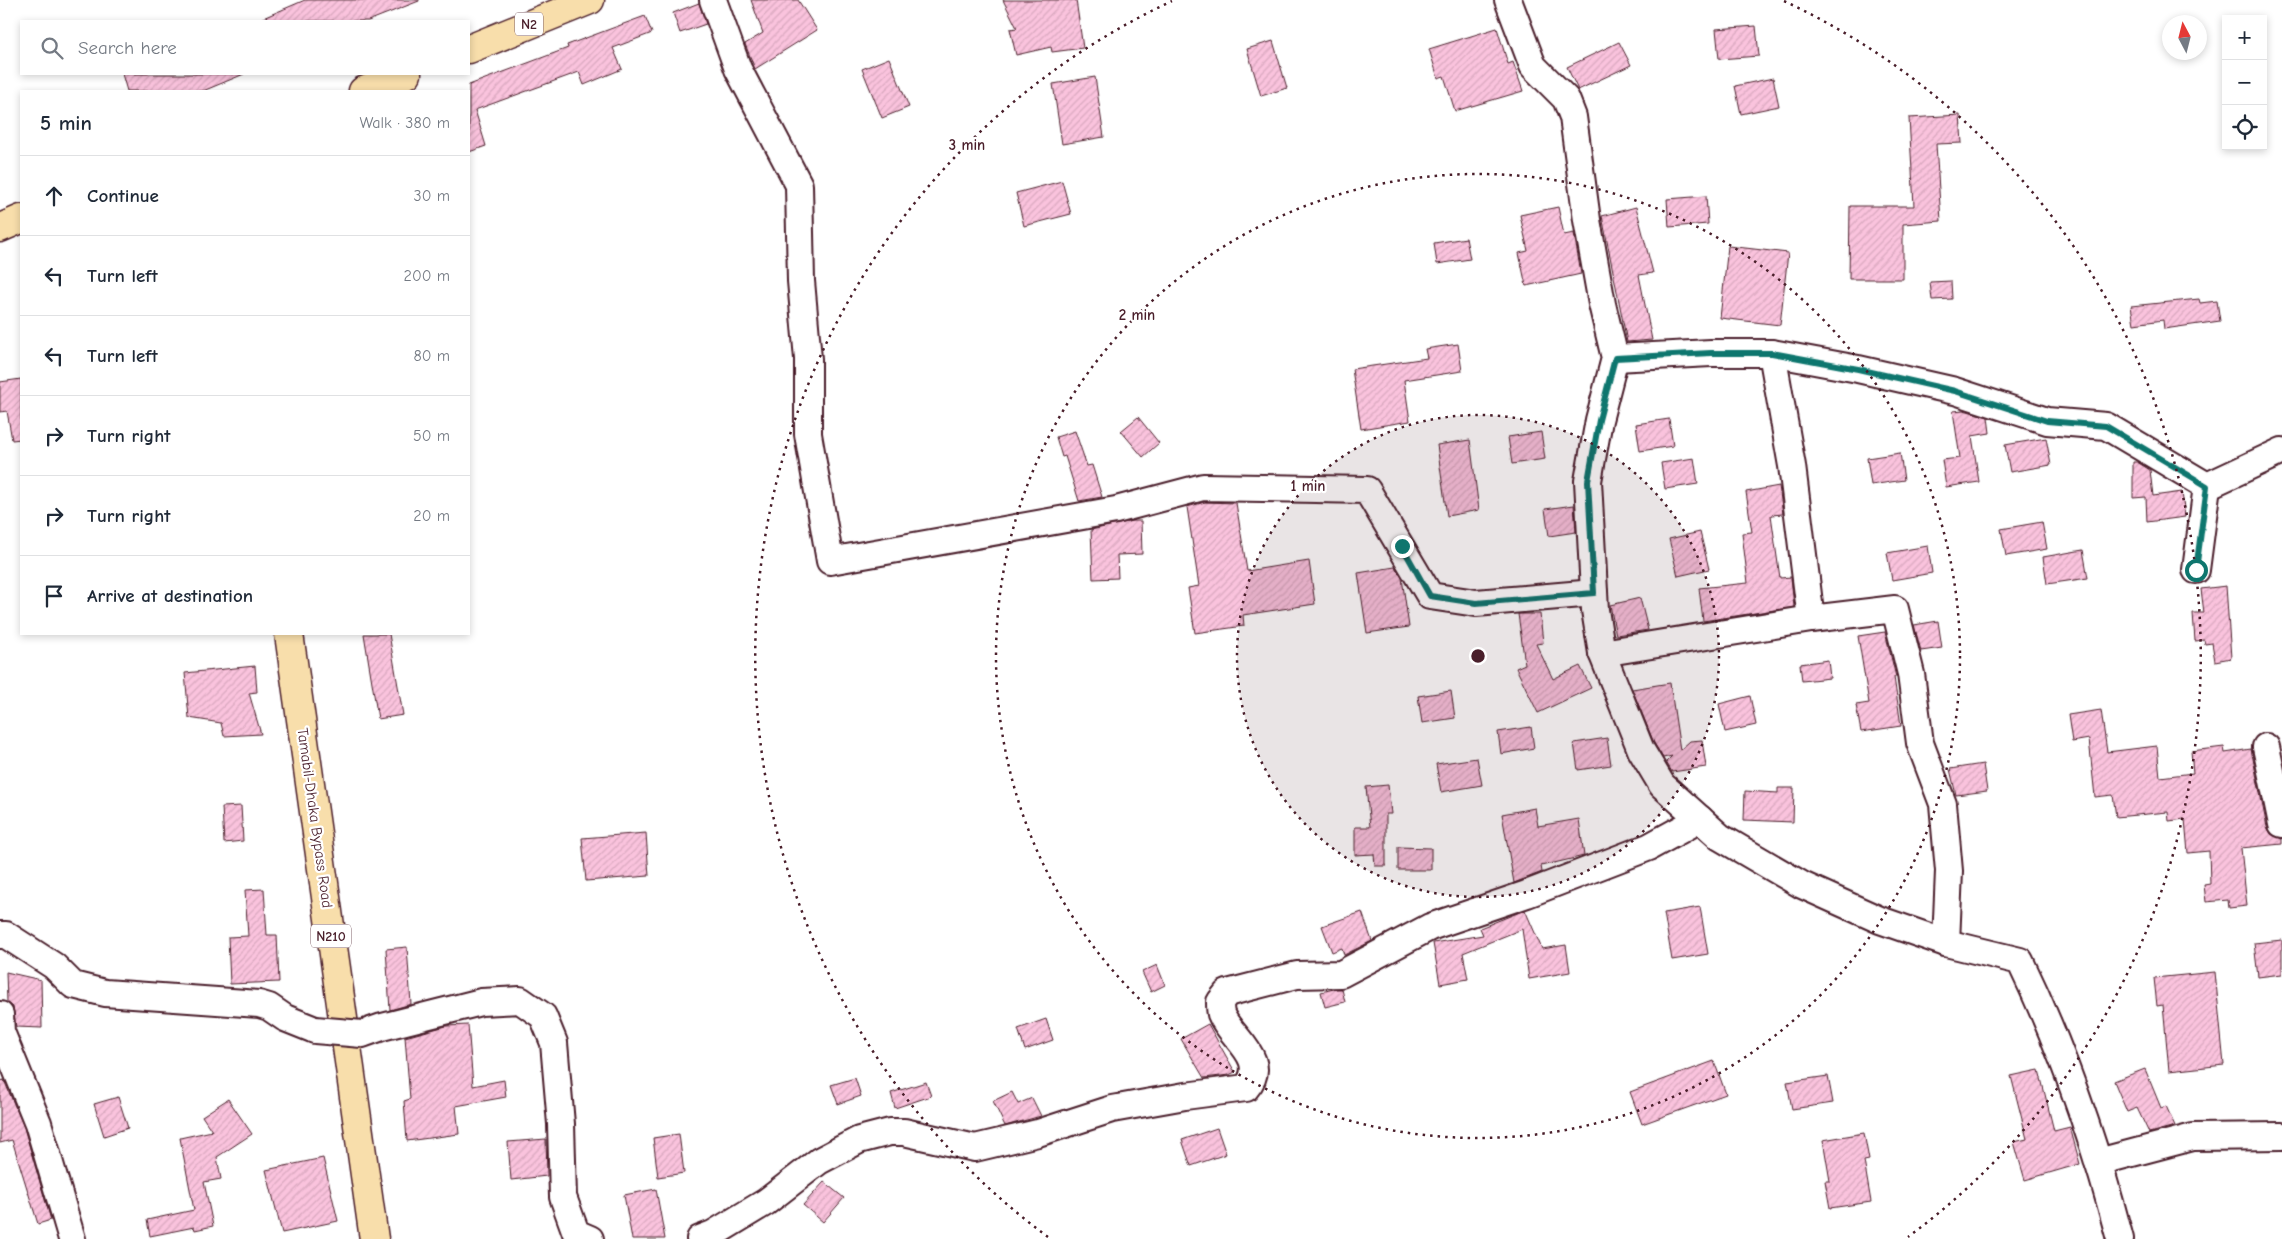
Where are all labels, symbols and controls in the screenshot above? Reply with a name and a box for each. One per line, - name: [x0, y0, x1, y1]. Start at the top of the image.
- road number: N2: [515, 12, 543, 36]
- north arrow: [2162, 15, 2207, 60]
- map controls: [2222, 15, 2267, 150]
- button: +: [2222, 15, 2267, 60]
- search box: [20, 20, 470, 75]
- icon: search: [38, 34, 66, 62]
- text: Search here: [78, 37, 177, 59]
- button: −: [2222, 60, 2267, 105]
- button: locate: [2222, 105, 2267, 150]
- text: 5 min: [40, 111, 92, 135]
- text: Walk · 380 m: [360, 114, 450, 132]
- text: 3 min: [949, 136, 985, 154]
- icon: ahead: [40, 182, 68, 210]
- text: Continue: [87, 185, 159, 207]
- text: 30 m: [414, 187, 450, 205]
- icon: left: [40, 262, 68, 290]
- text: Turn left: [87, 265, 158, 287]
- text: 200 m: [404, 267, 450, 285]
- text: 2 min: [1119, 306, 1155, 324]
- icon: left: [40, 342, 68, 370]
- text: Turn left: [87, 345, 158, 367]
- text: 80 m: [413, 347, 450, 365]
- icon: right: [40, 422, 68, 450]
- text: Turn right: [87, 425, 171, 447]
- text: 50 m: [413, 427, 450, 445]
- text: 1 min: [1291, 477, 1325, 495]
- icon: right: [40, 502, 68, 530]
- text: Turn right: [87, 505, 171, 527]
- text: 20 m: [413, 507, 450, 525]
- route end: [1391, 535, 1414, 558]
- route start: [2185, 559, 2208, 582]
- icon: arrive: [40, 582, 68, 610]
- text: Arrive at destination: [87, 585, 253, 607]
- centre of rings: [1469, 647, 1487, 665]
- street label: Tamabil-Dhaka Bypass Road: [293, 727, 337, 909]
- road number: N210: [311, 924, 351, 948]

